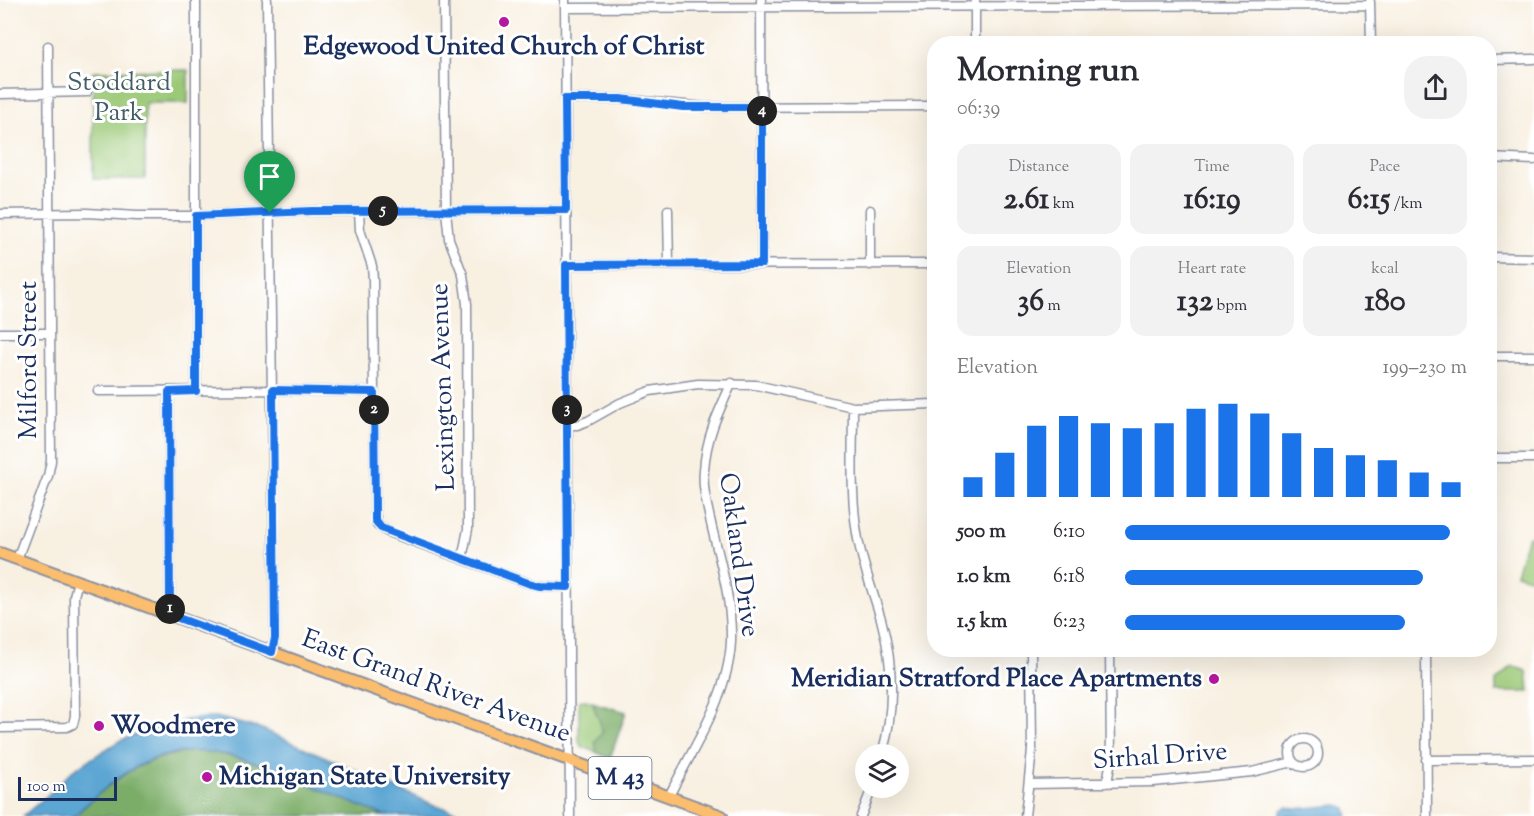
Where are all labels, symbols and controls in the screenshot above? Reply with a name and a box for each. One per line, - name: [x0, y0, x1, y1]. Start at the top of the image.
- marker: Edgewood United Church of Christ: [497, 15, 511, 29]
- place label: Edgewood United Church of Christ: [304, 29, 705, 66]
- text: Morning run: [957, 48, 1139, 96]
- button: share: [1404, 56, 1467, 119]
- park label: Stoddard Park: [67, 65, 171, 132]
- text: 06:39: [957, 95, 1000, 124]
- pin: 4: [747, 96, 777, 126]
- text: 4: [758, 99, 766, 122]
- pin: [244, 151, 295, 213]
- text: Distance: [1009, 156, 1069, 179]
- text: Time: [1194, 156, 1230, 179]
- text: Pace: [1370, 156, 1400, 179]
- icon: arrive: [253, 160, 286, 193]
- text: 2.61: [1003, 179, 1049, 222]
- text: 16:19: [1183, 179, 1241, 222]
- text: 6:15: [1347, 179, 1390, 222]
- text: km: [1049, 193, 1075, 216]
- text: /km: [1390, 193, 1423, 216]
- pin: 5: [368, 196, 398, 226]
- text: 5: [380, 199, 386, 222]
- text: Elevation: [1007, 258, 1071, 281]
- text: Heart rate: [1178, 258, 1246, 281]
- text: kcal: [1371, 258, 1399, 281]
- street label: Milford Street: [11, 281, 48, 439]
- text: 36: [1017, 281, 1044, 324]
- text: 132: [1177, 281, 1213, 324]
- text: 180: [1364, 281, 1406, 324]
- street label: Lexington Avenue: [422, 282, 466, 492]
- text: m: [1044, 295, 1061, 318]
- text: bpm: [1213, 295, 1247, 318]
- text: Elevation: [957, 354, 1038, 383]
- text: 199–230 m: [1383, 354, 1467, 383]
- pin: 2: [359, 395, 389, 425]
- pin: 3: [552, 395, 582, 425]
- text: 2: [370, 398, 378, 421]
- text: 3: [564, 398, 570, 421]
- street label: Oakland Drive: [708, 470, 768, 640]
- text: 500 m: [957, 518, 1006, 547]
- text: 6:10: [1053, 518, 1085, 547]
- text: 1.0 km: [957, 563, 1011, 592]
- text: 6:18: [1053, 563, 1085, 592]
- pin: 1: [155, 594, 185, 624]
- text: 1: [167, 597, 173, 620]
- text: 1.5 km: [957, 608, 1007, 637]
- text: 6:23: [1053, 608, 1085, 637]
- street label: East Grand River Avenue: [296, 621, 576, 753]
- place label: Meridian Stratford Place Apartments: [791, 661, 1202, 698]
- marker: Meridian Stratford Place Apartments: [1207, 672, 1221, 686]
- place label: Woodmere: [111, 708, 236, 745]
- marker: Woodmere: [92, 719, 106, 733]
- street label: Sirhal Drive: [1091, 734, 1229, 780]
- map controls: [855, 744, 909, 798]
- button: layers: [855, 744, 909, 798]
- road number: M 43: [588, 757, 652, 799]
- place label: Michigan State University: [219, 759, 510, 796]
- marker: Michigan State University: [200, 770, 214, 784]
- scale bar: [18, 774, 117, 802]
- text: 100 m: [27, 776, 66, 799]

